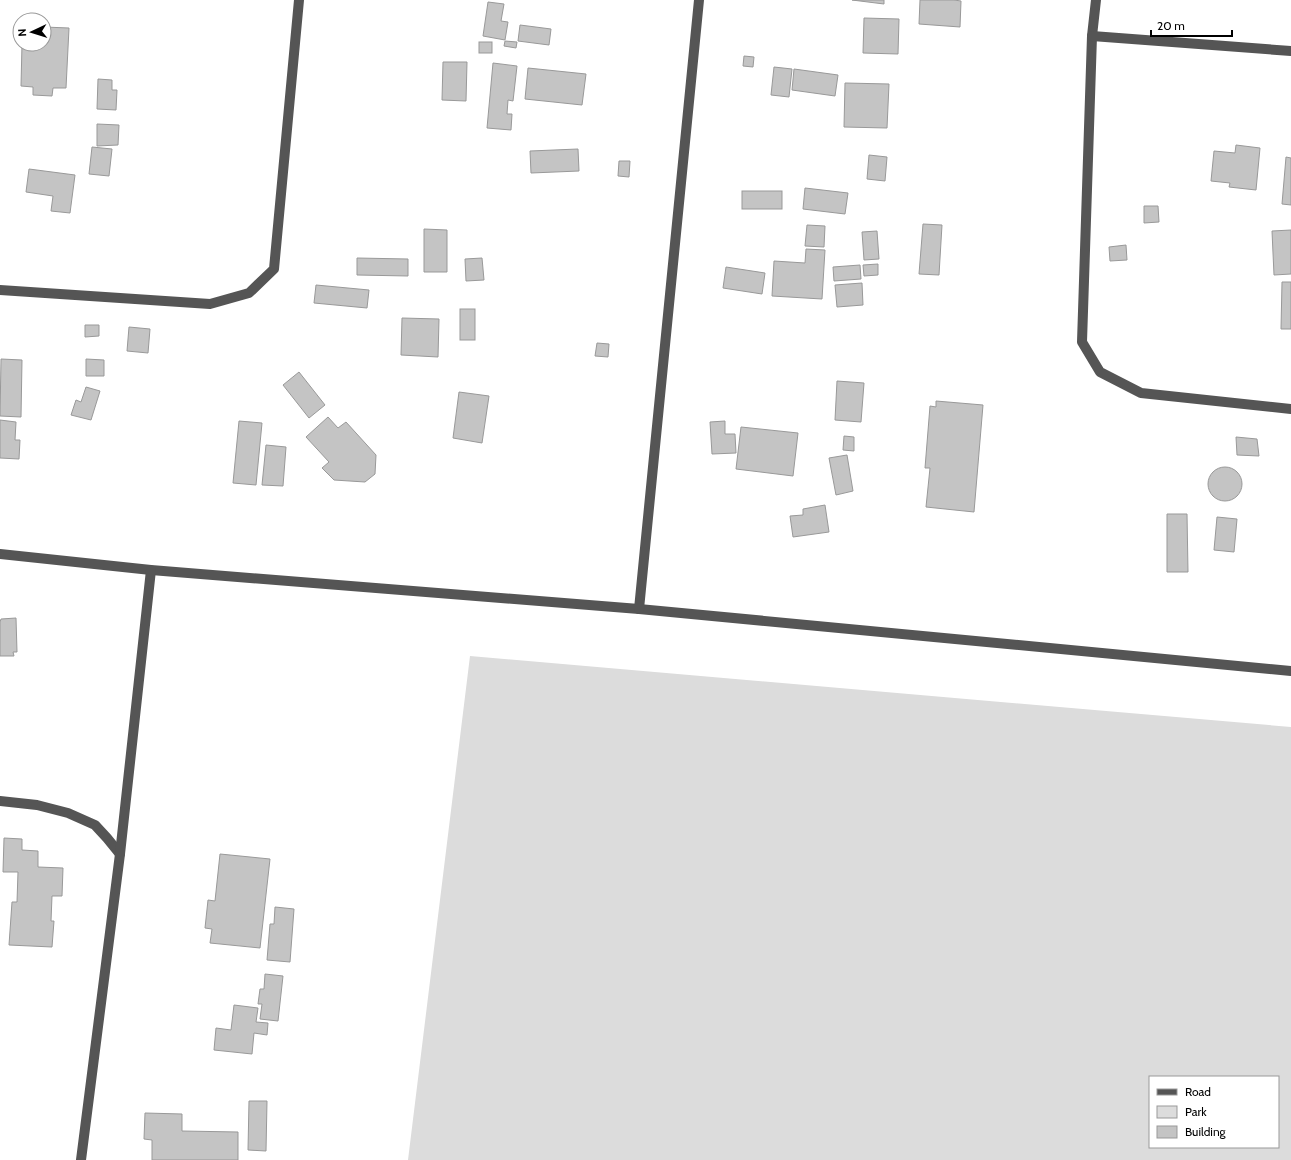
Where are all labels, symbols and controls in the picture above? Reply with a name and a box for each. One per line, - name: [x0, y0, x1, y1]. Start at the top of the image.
- north arrow: [12, 12, 52, 52]
- scale bar: [1151, 12, 1232, 38]
- text: 20 m: [1157, 18, 1185, 33]
- text: N: [15, 28, 29, 37]
- legend: [1149, 1076, 1279, 1148]
- text: Road: [1185, 1084, 1211, 1099]
- text: Park: [1185, 1104, 1207, 1119]
- text: Building: [1185, 1124, 1227, 1139]

